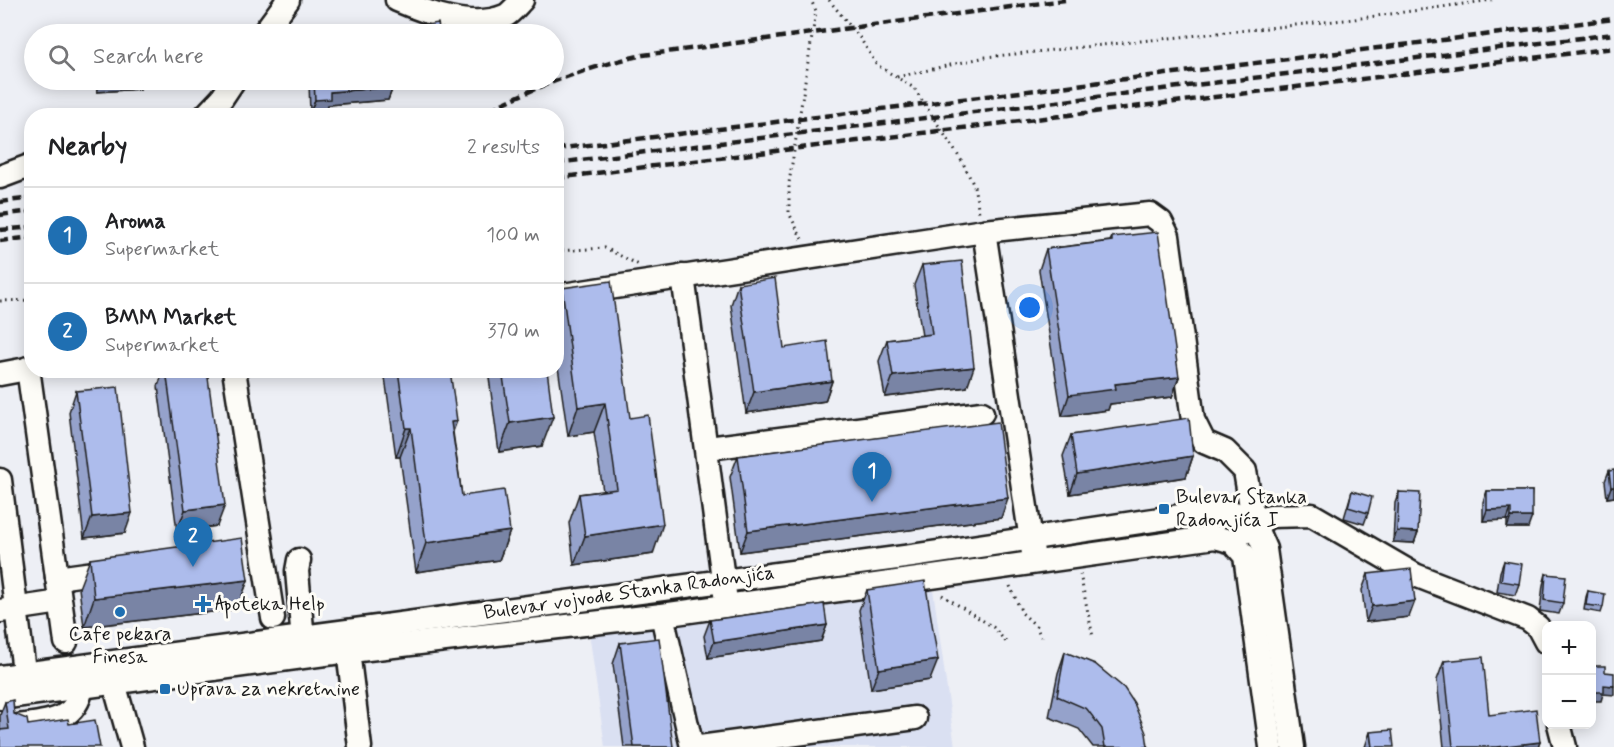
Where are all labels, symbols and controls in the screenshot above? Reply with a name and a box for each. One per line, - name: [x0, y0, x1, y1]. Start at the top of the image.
- search box: [24, 24, 564, 90]
- icon: search: [45, 41, 78, 74]
- text: Search here: [93, 43, 204, 71]
- text: Nearby: [48, 130, 127, 164]
- text: 2 results: [467, 134, 540, 161]
- text: Aroma: [105, 208, 166, 236]
- text: 1: [63, 222, 72, 249]
- text: 100 m: [486, 222, 540, 249]
- text: Supermarket: [105, 236, 219, 263]
- your location: [1015, 293, 1044, 322]
- text: BMM Market: [105, 304, 237, 332]
- text: 2: [63, 318, 72, 345]
- text: 370 m: [488, 318, 540, 345]
- text: Supermarket: [105, 332, 219, 359]
- pin: 1: [852, 452, 892, 502]
- place label: Bulevar Stanka Radonjića I: [1176, 484, 1307, 534]
- marker: Bulevar Stanka Radonjića I: [1157, 502, 1171, 516]
- pin: 2: [174, 518, 212, 567]
- street label: Bulevar vojvode Stanka Radonjića: [482, 559, 776, 627]
- place label: Apoteka Help: [215, 591, 325, 619]
- marker: Apoteka Help: [196, 597, 210, 611]
- marker: Cafe pekara Finesa: [113, 605, 127, 619]
- place label: Cafe pekara Finesa: [68, 621, 172, 671]
- map controls: [1542, 621, 1596, 729]
- button: +: [1542, 621, 1596, 675]
- button: −: [1542, 675, 1596, 729]
- place label: Uprava za nekretnine: [177, 676, 360, 703]
- marker: Uprava za nekretnine: [158, 682, 172, 696]

